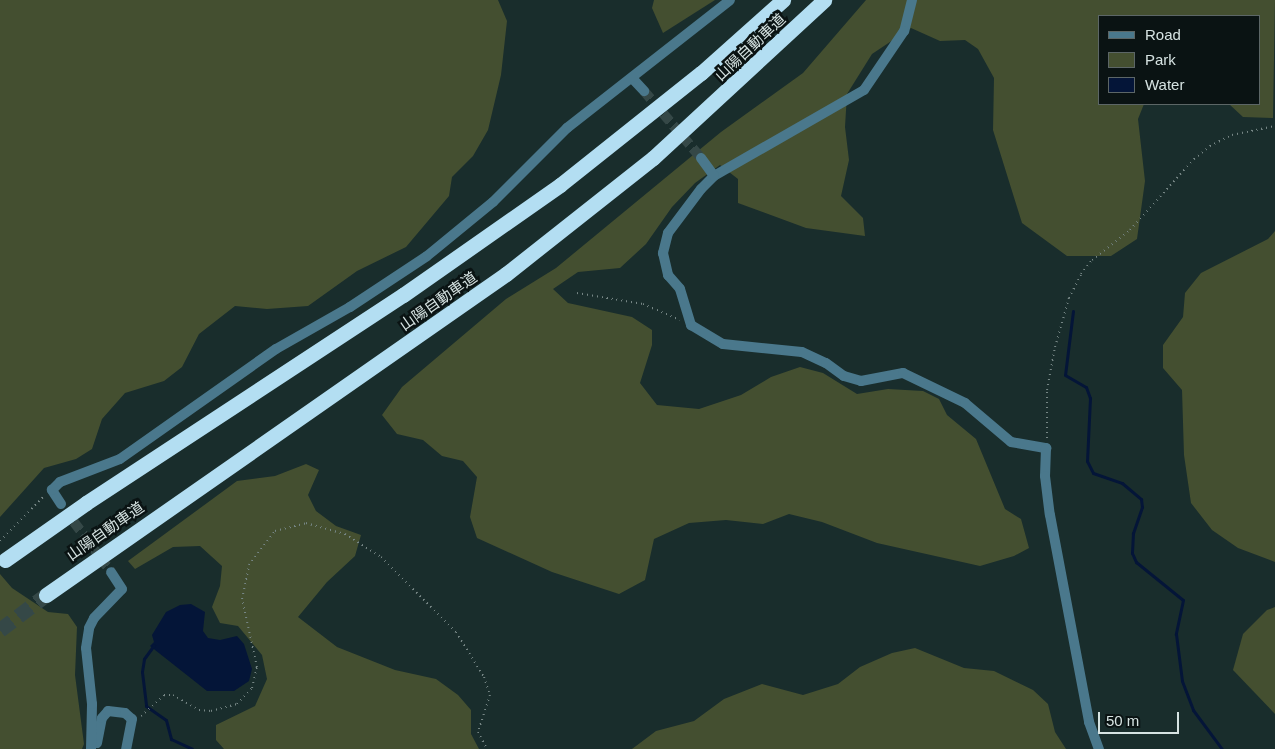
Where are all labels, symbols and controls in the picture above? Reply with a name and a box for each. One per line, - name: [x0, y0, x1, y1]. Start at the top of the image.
- street label: 山陽自動車道: [711, 10, 789, 84]
- legend: [1098, 15, 1260, 105]
- text: Road: [1145, 26, 1181, 43]
- text: Park: [1145, 51, 1176, 68]
- text: Water: [1145, 76, 1184, 93]
- street label: 山陽自動車道: [396, 268, 480, 334]
- street label: 山陽自動車道: [63, 498, 147, 564]
- scale bar: [1100, 702, 1181, 734]
- text: 50 m: [1106, 712, 1139, 729]

